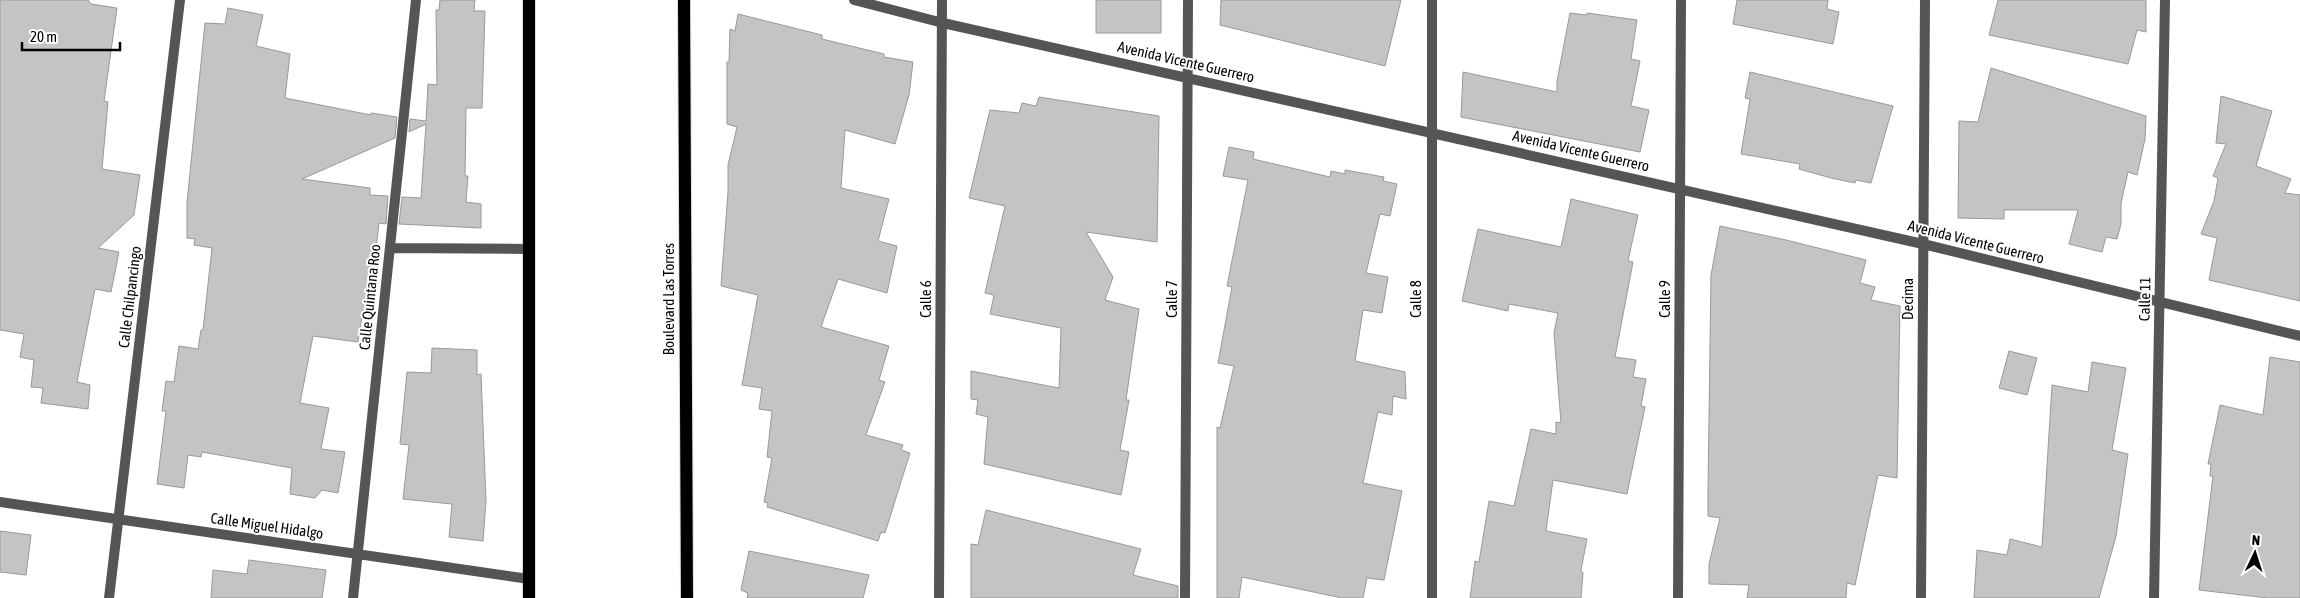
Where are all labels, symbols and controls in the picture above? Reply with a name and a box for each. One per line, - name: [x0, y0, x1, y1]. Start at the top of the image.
- scale bar: [22, 20, 120, 52]
- text: 20 m: [30, 28, 57, 45]
- street label: Avenida Vicente Guerrero: [1116, 38, 1256, 86]
- street label: Avenida Vicente Guerrero: [1511, 127, 1651, 175]
- street label: Avenida Vicente Guerrero: [1906, 216, 2046, 267]
- street label: Calle Quintana Roo: [355, 243, 384, 351]
- street label: Boulevard Las Torres: [660, 243, 677, 355]
- street label: Calle Chilpancingo: [115, 245, 144, 349]
- street label: Calle 11: [2136, 277, 2153, 321]
- street label: Decima: [1899, 278, 1916, 320]
- street label: Calle 6: [917, 280, 934, 318]
- street label: Calle 7: [1163, 280, 1180, 318]
- street label: Calle 8: [1407, 280, 1424, 318]
- street label: Calle 9: [1656, 280, 1673, 318]
- street label: Calle Miguel Hidalgo: [210, 509, 325, 542]
- north arrow: [2230, 528, 2280, 578]
- text: N: [2251, 532, 2261, 548]

